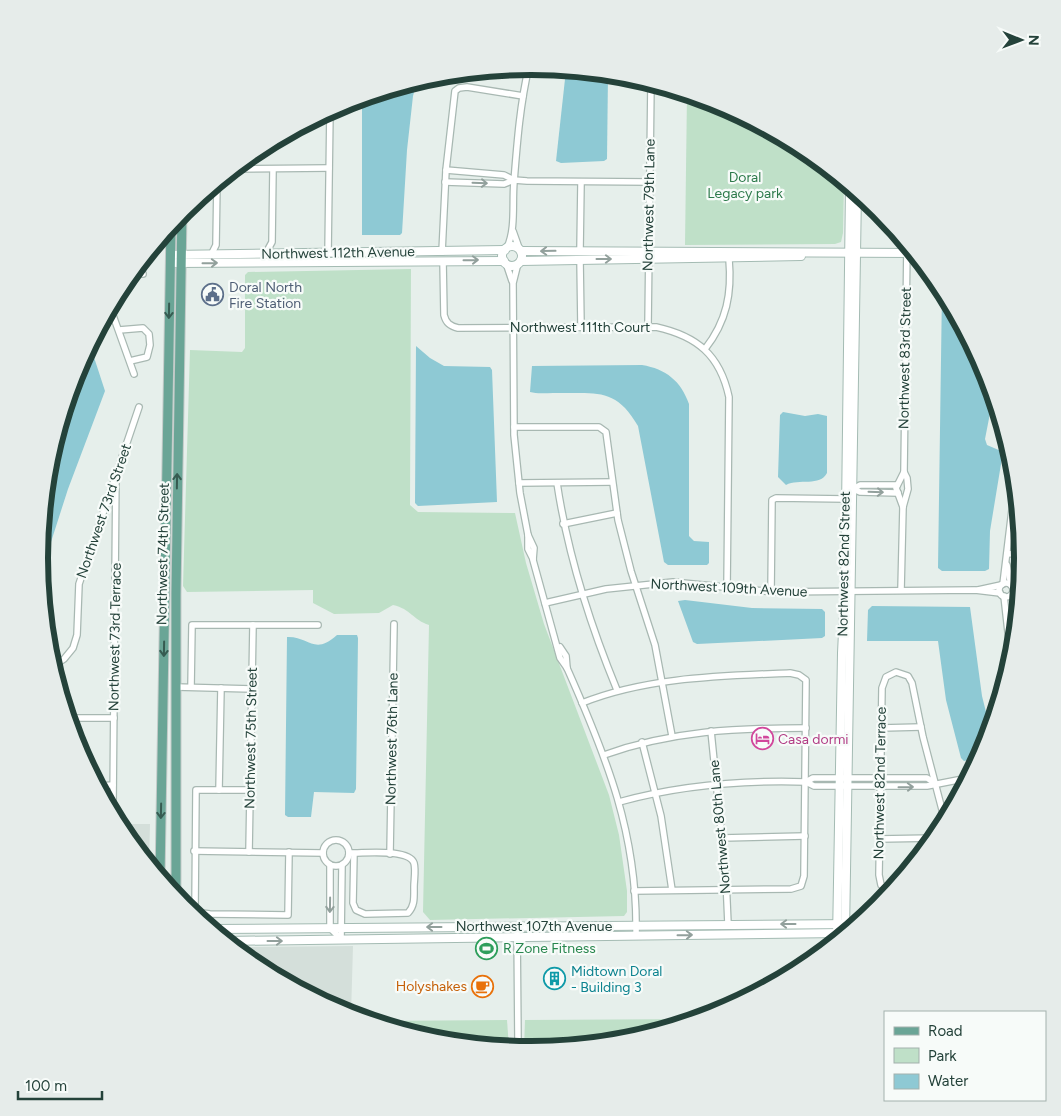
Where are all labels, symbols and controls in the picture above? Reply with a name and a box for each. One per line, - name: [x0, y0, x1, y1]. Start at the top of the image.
- north arrow: [996, 15, 1046, 65]
- text: N: [1025, 35, 1042, 46]
- street label: Northwest 79th Lane: [639, 138, 659, 271]
- park label: Doral Legacy park: [707, 169, 783, 202]
- one-way arrow: [471, 178, 487, 188]
- street label: Northwest 112th Avenue: [261, 243, 415, 263]
- one-way arrow: [540, 246, 556, 256]
- one-way arrow: [596, 255, 612, 264]
- one-way arrow: [463, 256, 479, 265]
- one-way arrow: [201, 258, 217, 268]
- place label: Doral North Fire Station: [229, 279, 302, 312]
- public building icon: Doral North Fire Station: [201, 283, 225, 307]
- street label: Northwest 83rd Street: [895, 287, 915, 429]
- one-way arrow: [164, 302, 174, 319]
- street label: Northwest 111th Court: [510, 319, 650, 336]
- street label: Northwest 73rd Street: [73, 441, 135, 581]
- one-way arrow: [173, 473, 182, 489]
- street label: Northwest 74th Street: [153, 483, 173, 625]
- one-way arrow: [868, 487, 884, 497]
- street label: Northwest 82nd Street: [834, 491, 854, 637]
- street label: Northwest 73rd Terrace: [105, 562, 125, 711]
- street label: Northwest 109th Avenue: [650, 575, 808, 601]
- one-way arrow: [159, 640, 169, 656]
- street label: Northwest 75th Street: [241, 667, 261, 809]
- street label: Northwest 76th Lane: [382, 672, 402, 805]
- street label: Northwest 82nd Terrace: [870, 706, 890, 859]
- hotel icon: Casa dormi: [750, 727, 774, 751]
- place label: Casa dormi: [778, 731, 849, 748]
- street label: Northwest 80th Lane: [706, 759, 734, 895]
- one-way arrow: [898, 782, 914, 792]
- one-way arrow: [156, 802, 166, 819]
- one-way arrow: [325, 897, 335, 913]
- street label: Northwest 107th Avenue: [456, 918, 613, 935]
- one-way arrow: [781, 919, 797, 929]
- one-way arrow: [426, 922, 442, 932]
- one-way arrow: [676, 930, 692, 940]
- one-way arrow: [266, 936, 282, 946]
- sports icon: R Zone Fitness: [475, 936, 499, 960]
- place label: R Zone Fitness: [503, 940, 596, 957]
- place label: Midtown Doral - Building 3: [571, 963, 662, 996]
- building icon: Midtown Doral - Building 3: [543, 967, 567, 991]
- cafe icon: Holyshakes: [471, 974, 495, 998]
- place label: Holyshakes: [396, 978, 467, 995]
- legend: [884, 1011, 1046, 1101]
- text: Road: [928, 1022, 963, 1040]
- text: Park: [928, 1047, 957, 1065]
- scale bar: [18, 1068, 101, 1100]
- text: Water: [928, 1072, 968, 1090]
- text: 100 m: [25, 1077, 67, 1095]

